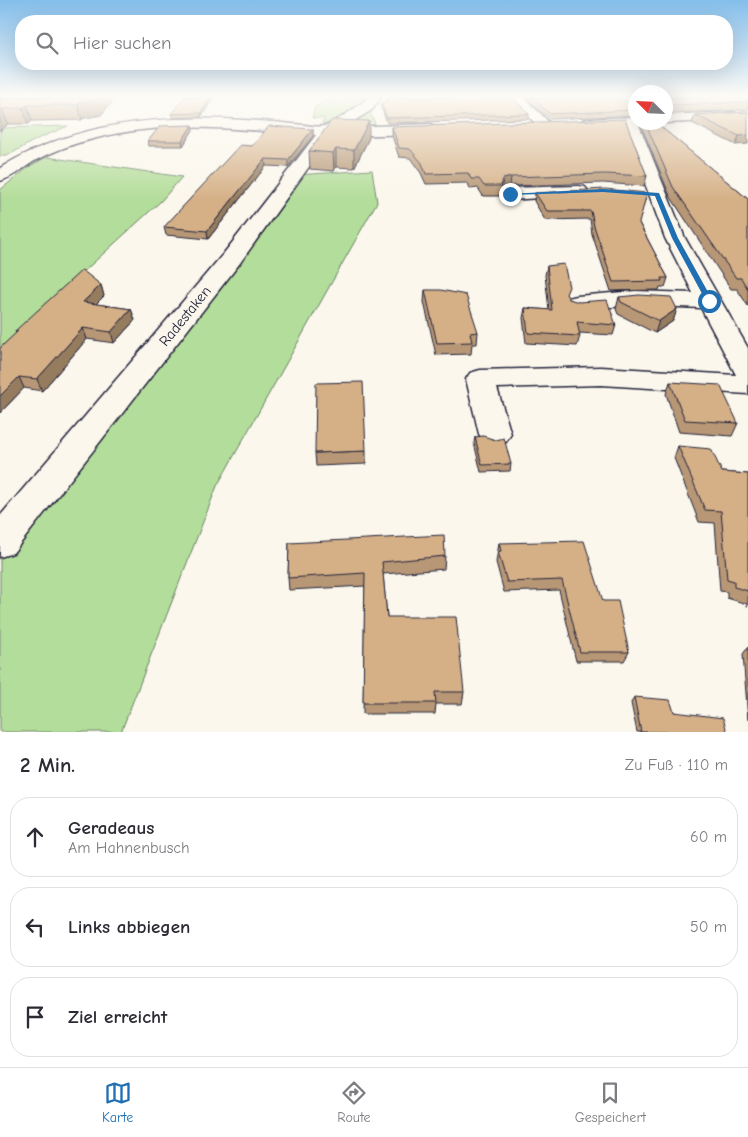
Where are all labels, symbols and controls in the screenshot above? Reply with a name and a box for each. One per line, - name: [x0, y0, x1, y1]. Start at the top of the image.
- search box: [15, 15, 733, 70]
- icon: search: [33, 29, 61, 57]
- text: Hier suchen: [73, 32, 171, 54]
- north arrow: [628, 85, 673, 130]
- route end: [499, 183, 522, 206]
- street label: Radestaken: [155, 282, 215, 350]
- route start: [698, 290, 721, 313]
- text: 2 Min.: [20, 753, 75, 777]
- text: Zu Fuß · 110 m: [625, 756, 728, 774]
- text: Geradeaus: [68, 817, 154, 839]
- icon: ahead: [21, 823, 49, 851]
- text: 60 m: [690, 828, 727, 846]
- text: Am Hahnenbusch: [68, 839, 190, 857]
- icon: left: [21, 913, 49, 941]
- text: Links abbiegen: [68, 916, 190, 938]
- text: 50 m: [690, 918, 727, 936]
- icon: arrive: [21, 1003, 49, 1031]
- text: Ziel erreicht: [68, 1006, 167, 1028]
- tab: Karte: [102, 1079, 133, 1126]
- tab: Route: [337, 1079, 371, 1126]
- tab: Gespeichert: [575, 1079, 646, 1126]

